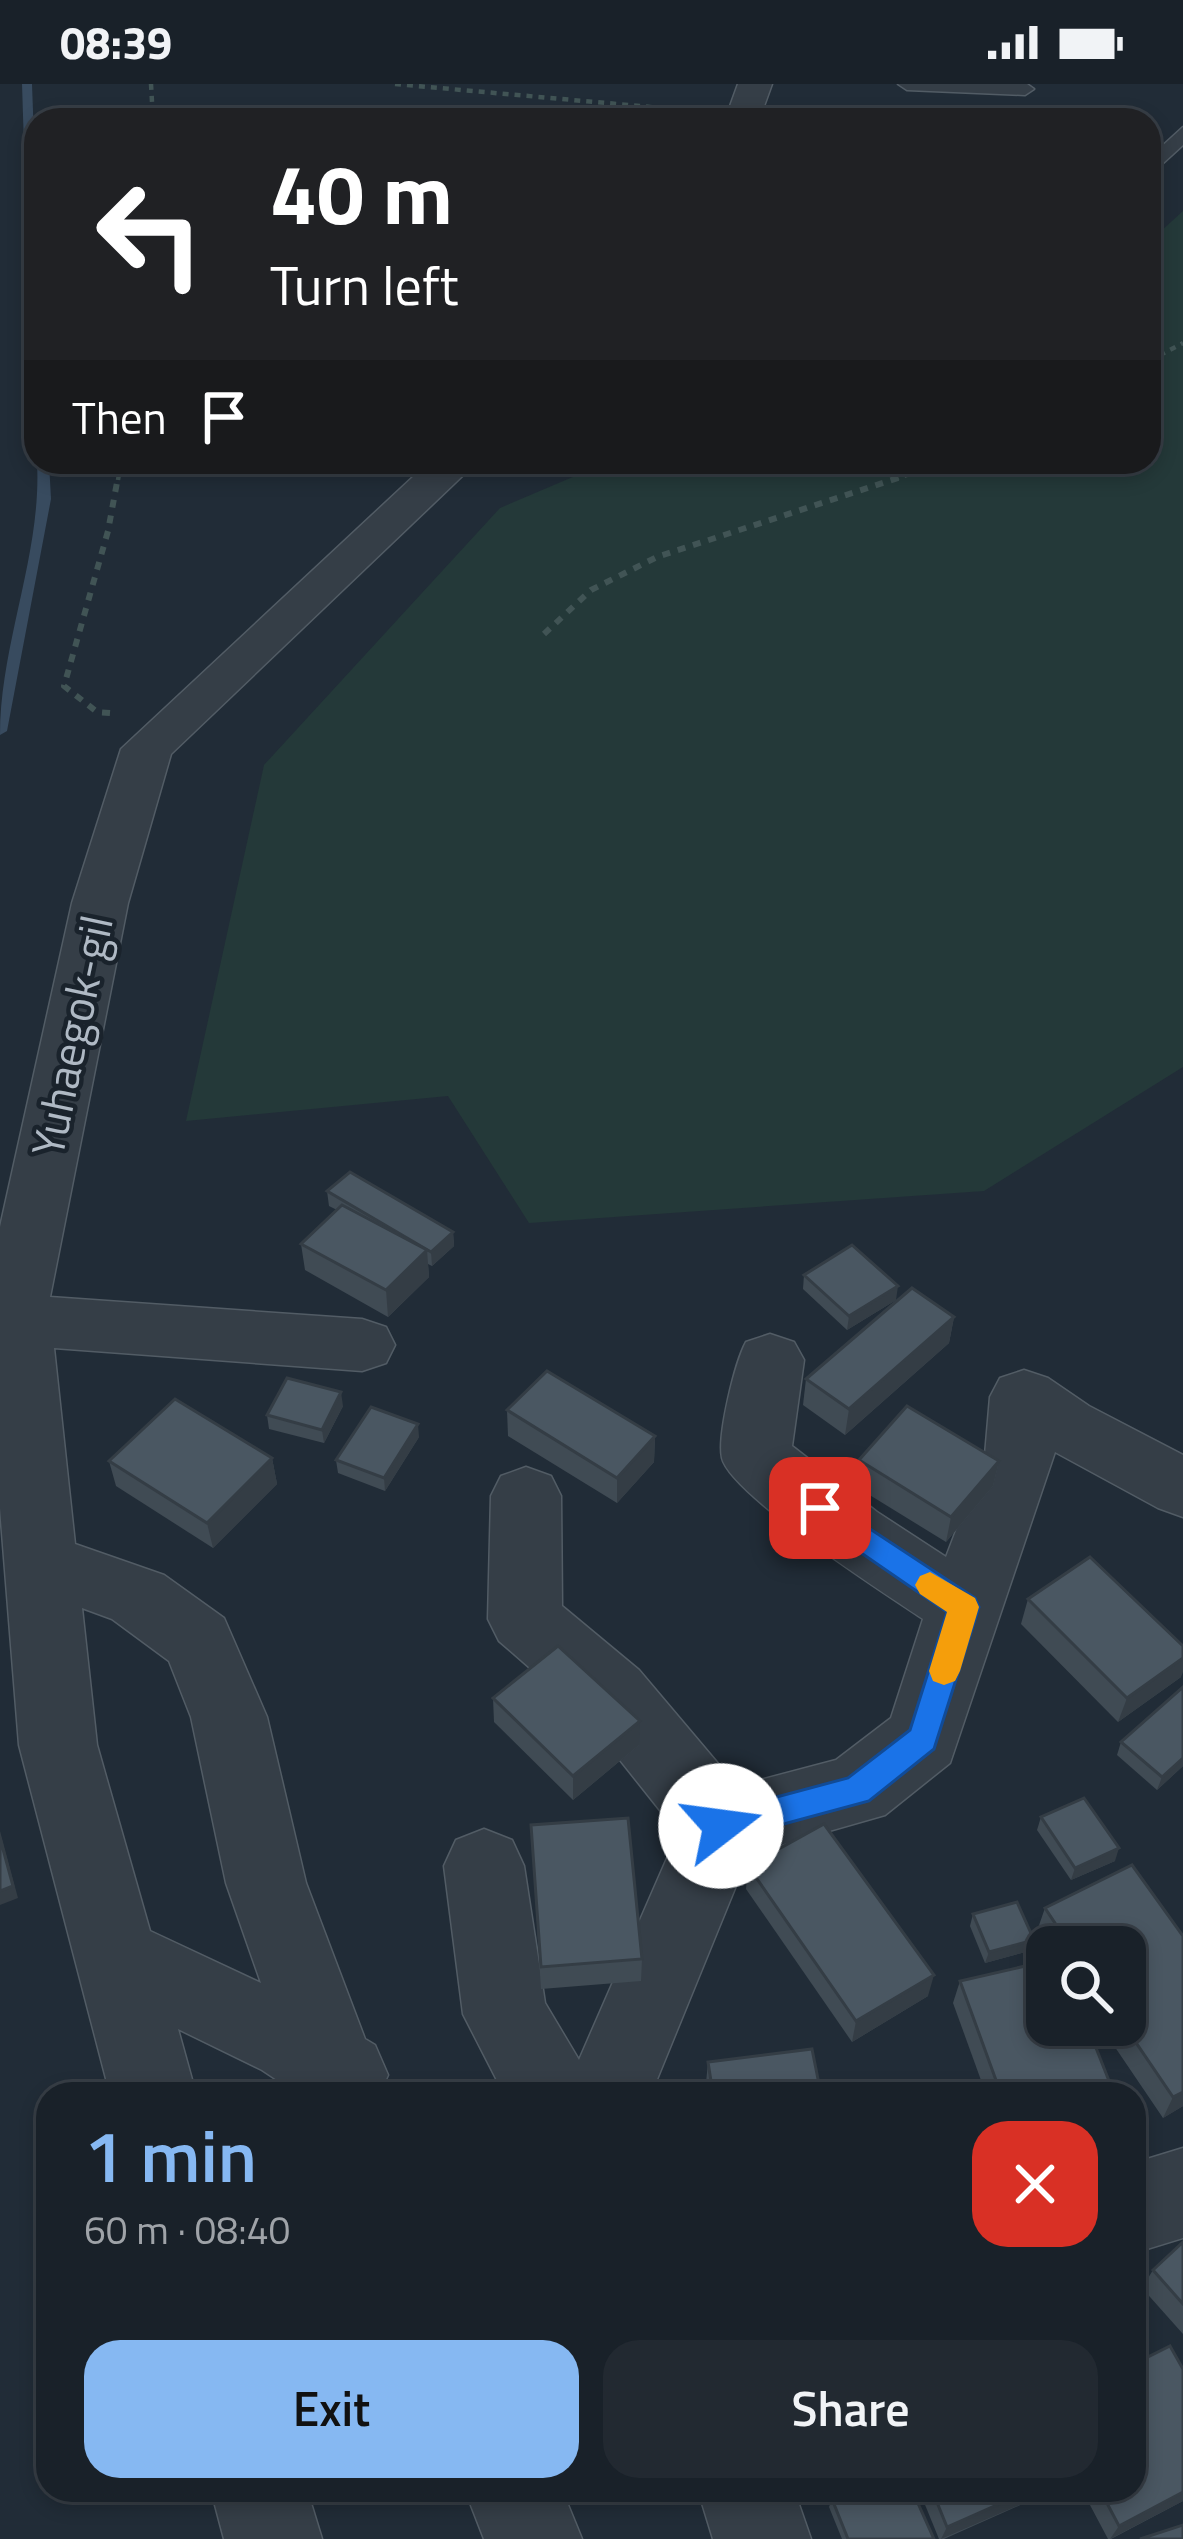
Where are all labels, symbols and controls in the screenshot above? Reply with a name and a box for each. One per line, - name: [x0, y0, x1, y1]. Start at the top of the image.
- text: 08:39: [60, 8, 172, 76]
- text: 40 m: [270, 129, 453, 257]
- icon: left: [72, 156, 228, 312]
- text: Turn left: [270, 244, 459, 326]
- text: Then: [72, 383, 167, 451]
- icon: arrive: [191, 384, 257, 450]
- street label: Yuhaegok-gil: [12, 909, 130, 1163]
- pin: [769, 1457, 871, 1559]
- icon: arrive: [787, 1475, 853, 1541]
- position arrow: [658, 1763, 784, 1889]
- map controls: [1026, 1926, 1146, 2046]
- button: search: [1026, 1926, 1146, 2046]
- text: 1 min: [84, 2100, 257, 2210]
- button: close: [972, 2121, 1098, 2247]
- text: 60 m · 08:40: [84, 2200, 290, 2259]
- button: Exit: [84, 2340, 579, 2478]
- button: Share: [603, 2340, 1098, 2478]

